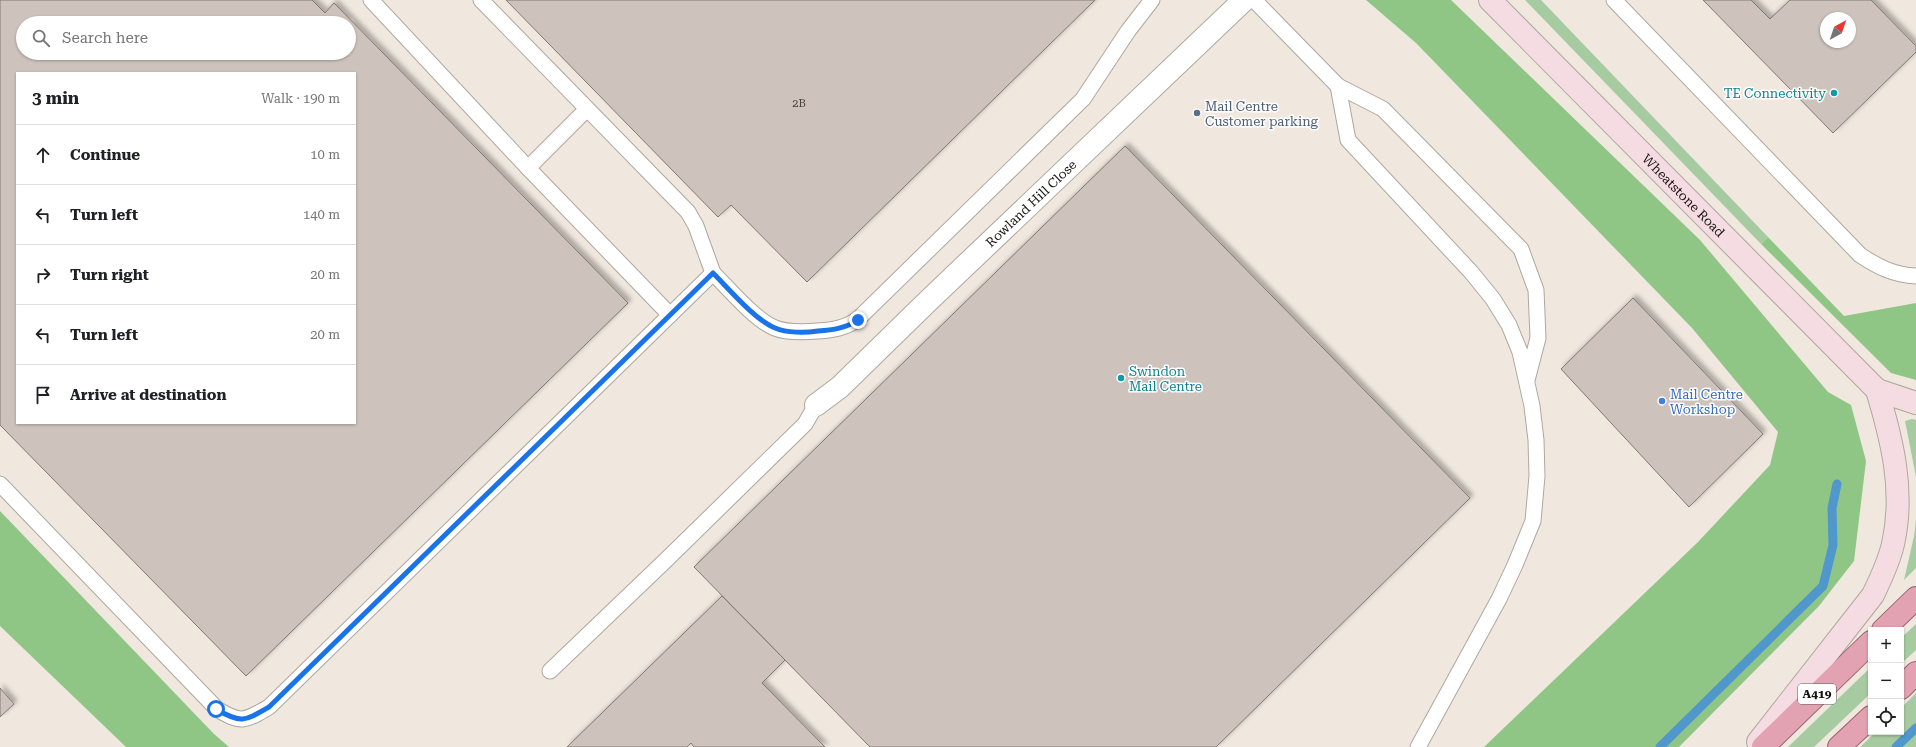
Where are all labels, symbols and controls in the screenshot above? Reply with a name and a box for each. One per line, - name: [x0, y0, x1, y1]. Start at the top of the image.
- north arrow: [1820, 12, 1856, 48]
- search box: [16, 16, 356, 60]
- icon: search: [30, 27, 52, 49]
- text: Search here: [62, 29, 148, 47]
- place label: TE Connectivity: [1724, 86, 1826, 101]
- text: 3 min: [32, 88, 79, 108]
- marker: TE Connectivity: [1829, 88, 1839, 98]
- text: Walk · 190 m: [261, 91, 340, 106]
- house number: 2B: [792, 97, 806, 110]
- place label: Mail Centre Customer parking: [1205, 99, 1319, 129]
- marker: Mail Centre Customer parking: [1192, 108, 1202, 118]
- icon: ahead: [32, 144, 54, 166]
- text: Continue: [70, 146, 140, 164]
- text: 10 m: [310, 147, 340, 162]
- street label: Wheatstone Road: [1639, 151, 1728, 240]
- street label: Rowland Hill Close: [983, 157, 1080, 250]
- icon: left: [32, 204, 54, 226]
- text: Turn left: [70, 206, 138, 224]
- text: 140 m: [303, 207, 340, 222]
- icon: right: [32, 264, 54, 286]
- text: Turn right: [70, 266, 149, 284]
- text: 20 m: [310, 267, 340, 282]
- route end: [849, 311, 867, 329]
- icon: left: [32, 324, 54, 346]
- text: Turn left: [70, 326, 138, 344]
- text: 20 m: [310, 327, 340, 342]
- place label: Swindon Mail Centre: [1129, 364, 1202, 394]
- marker: Swindon Mail Centre: [1116, 373, 1126, 383]
- icon: arrive: [32, 384, 54, 406]
- text: Arrive at destination: [70, 386, 226, 404]
- place label: Mail Centre Workshop: [1670, 387, 1743, 417]
- marker: Mail Centre Workshop: [1657, 396, 1667, 406]
- map controls: [1868, 627, 1904, 735]
- button: +: [1868, 627, 1904, 663]
- button: −: [1868, 663, 1904, 699]
- road number: A419: [1798, 684, 1836, 704]
- button: locate: [1868, 699, 1904, 735]
- route start: [207, 700, 225, 718]

